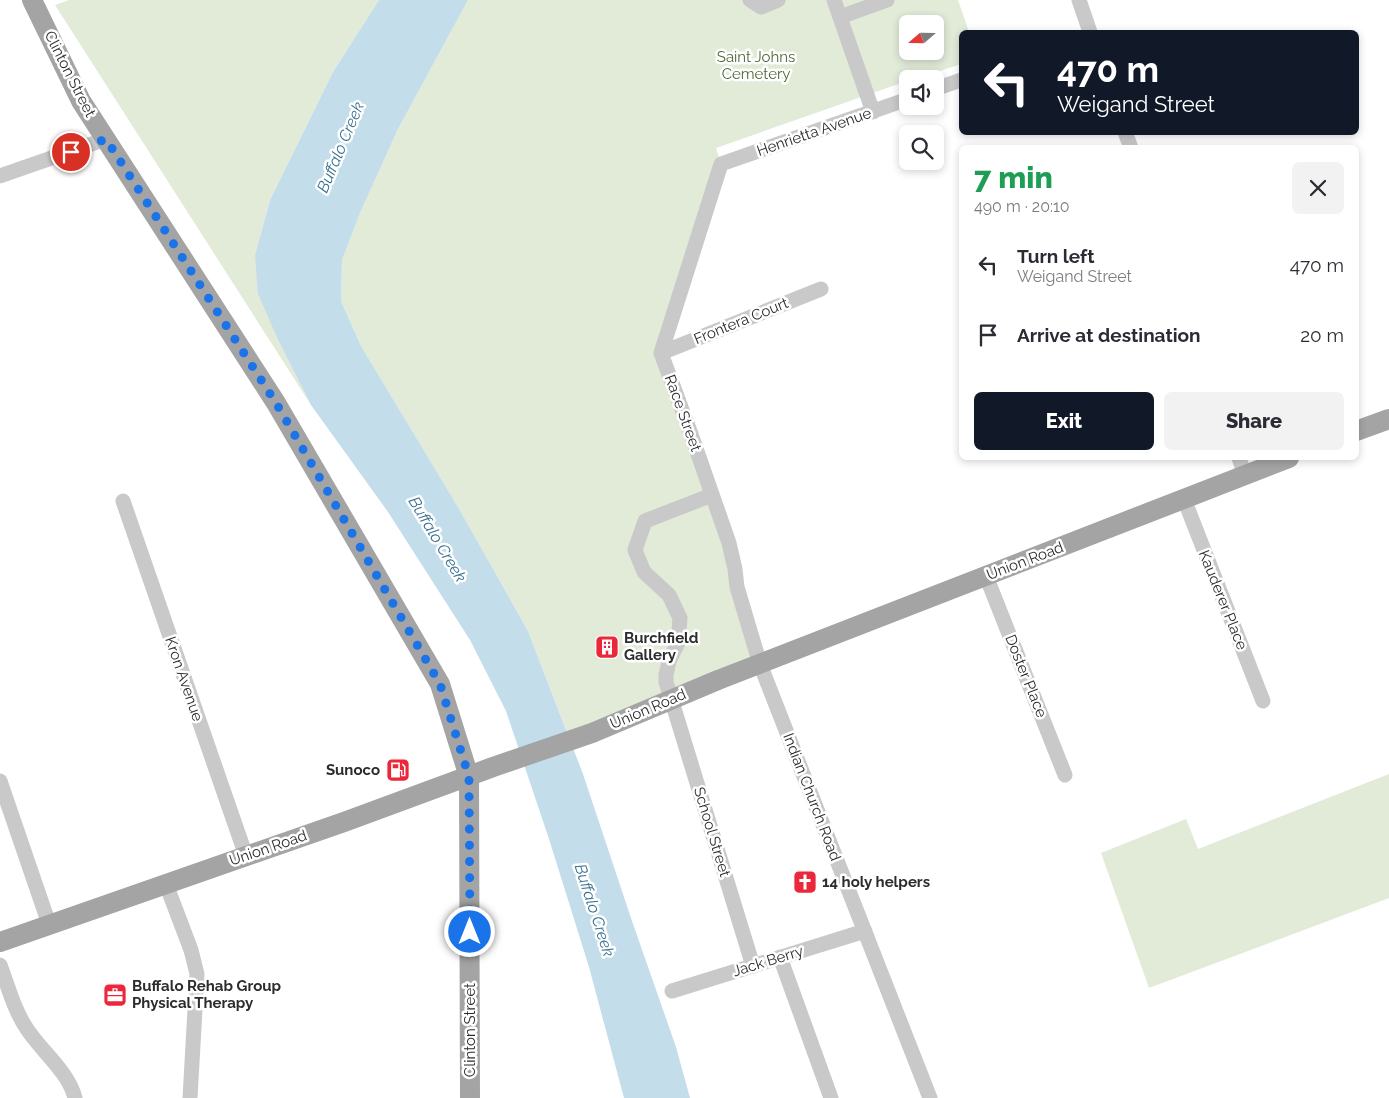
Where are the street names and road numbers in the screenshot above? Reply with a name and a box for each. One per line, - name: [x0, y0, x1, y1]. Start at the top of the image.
- street label: Clinton Street: [41, 28, 99, 120]
- street label: Henrietta Avenue: [754, 104, 874, 160]
- street label: Frontera Court: [691, 294, 791, 348]
- street label: Race Street: [661, 372, 705, 454]
- street label: Union Road: [984, 538, 1066, 584]
- street label: Kauderer Place: [1195, 547, 1251, 653]
- street label: Doster Place: [1001, 632, 1051, 720]
- street label: Kron Avenue: [161, 634, 207, 724]
- street label: Union Road: [607, 685, 689, 733]
- street label: Indian Church Road: [779, 730, 845, 864]
- street label: School Street: [690, 785, 734, 879]
- street label: Union Road: [227, 826, 309, 870]
- street label: Jack Berry: [731, 942, 805, 980]
- street label: Clinton Street: [461, 983, 479, 1077]

